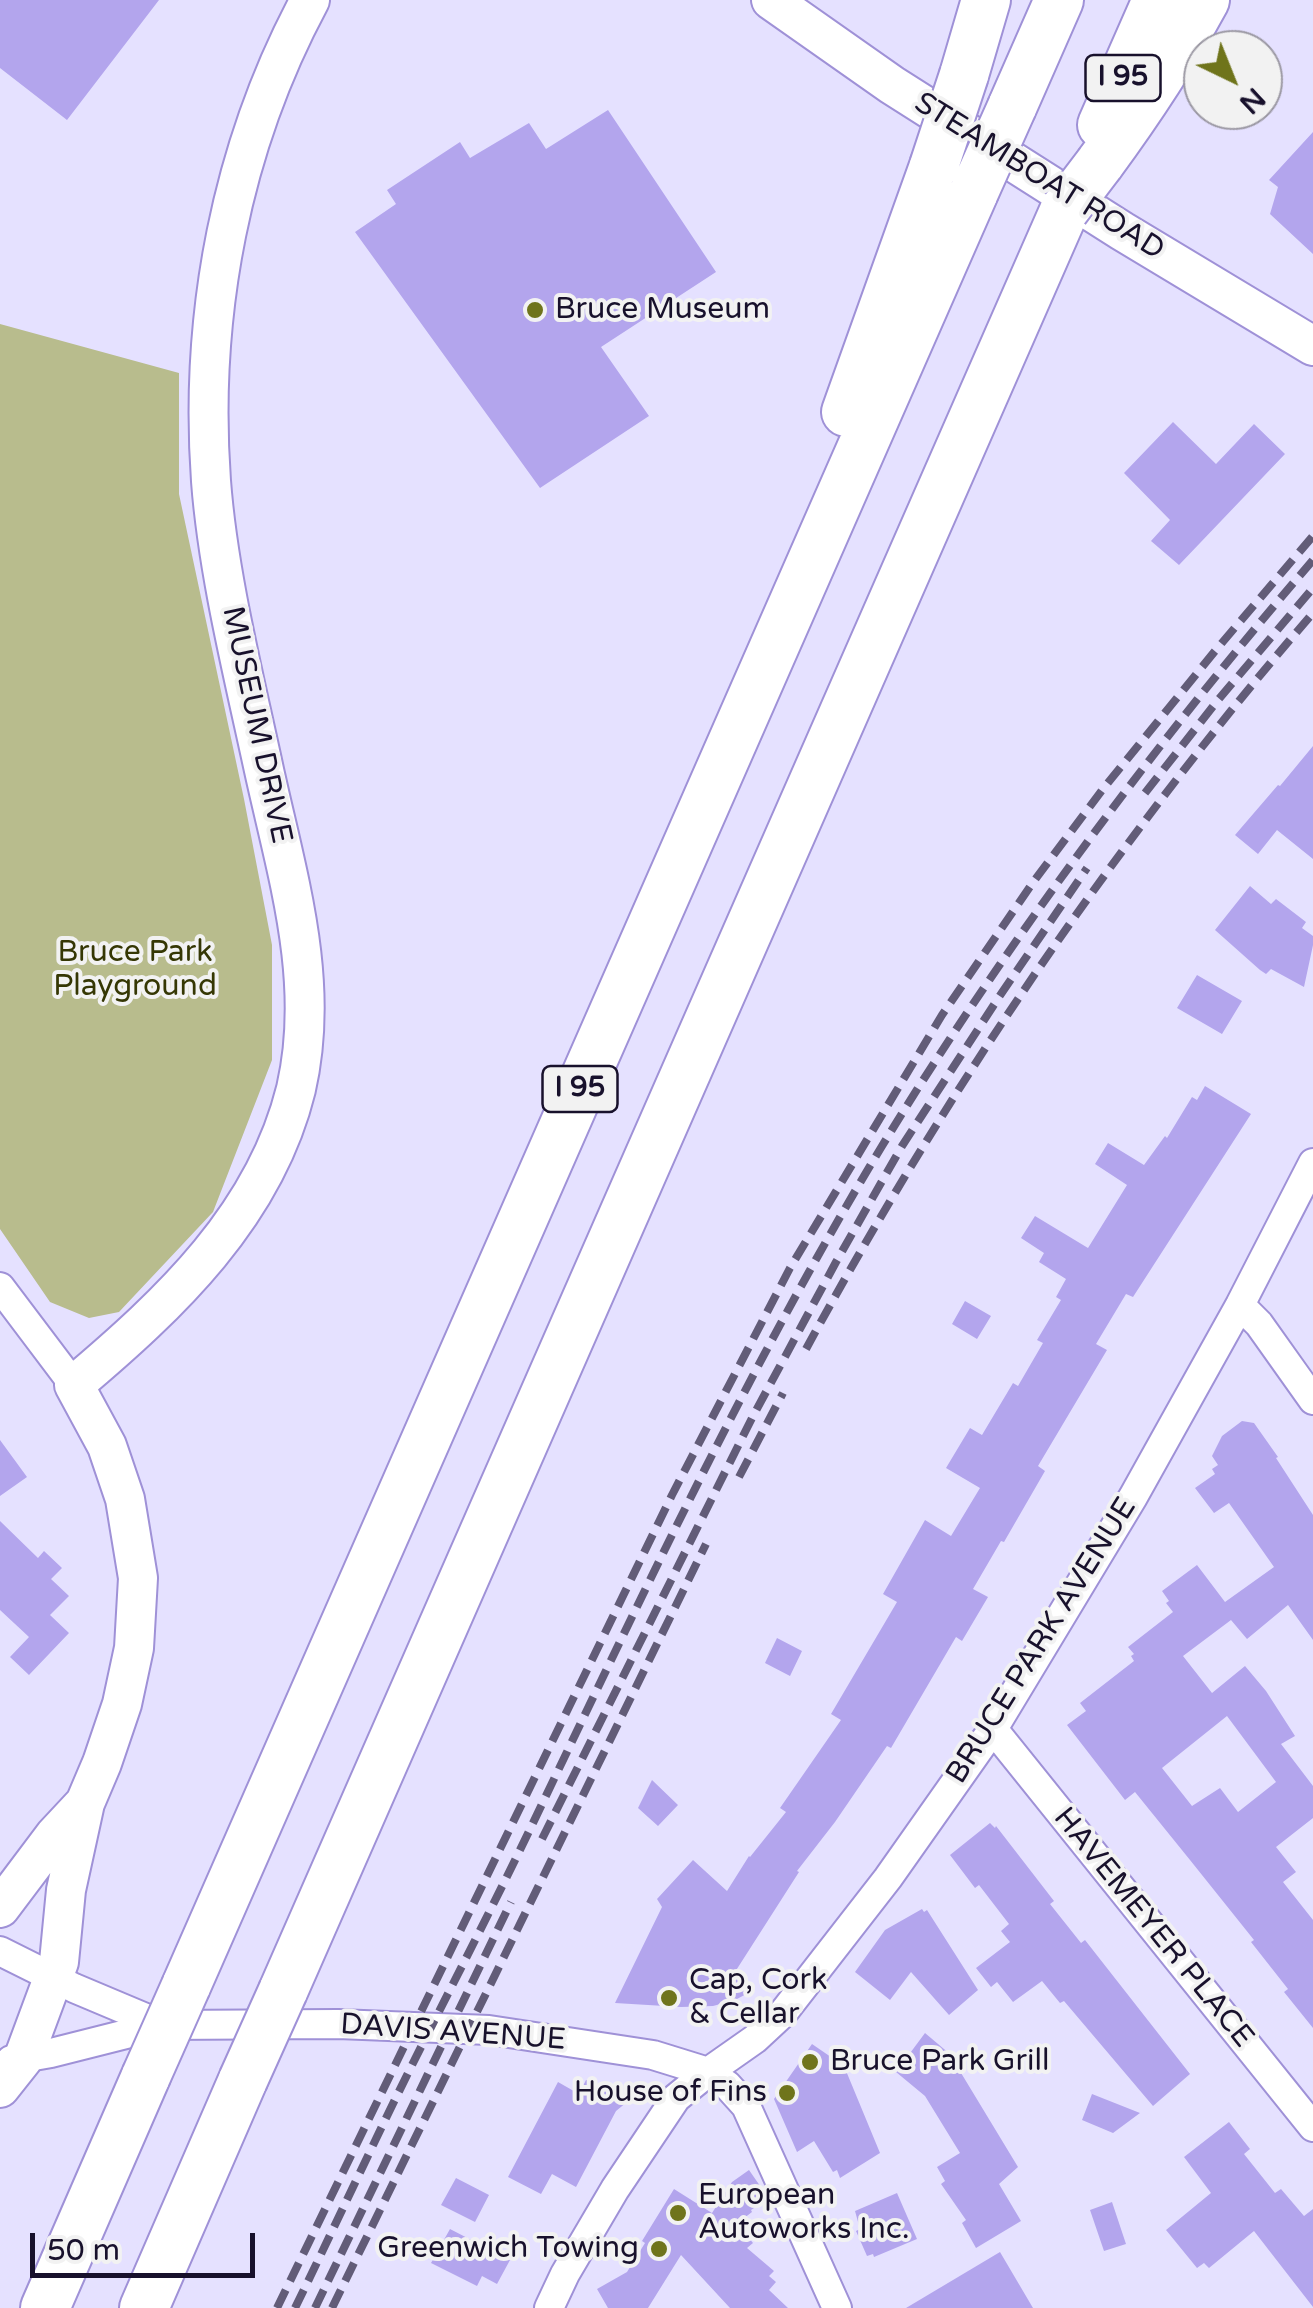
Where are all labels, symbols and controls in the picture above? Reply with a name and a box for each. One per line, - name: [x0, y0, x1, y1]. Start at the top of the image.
- north arrow: [1183, 30, 1283, 130]
- road number: I 95: [1086, 55, 1160, 101]
- text: N: [1232, 80, 1272, 121]
- street label: STEAMBOAT ROAD: [908, 86, 1170, 268]
- place label: Bruce Museum: [555, 292, 770, 328]
- marker: Bruce Museum: [524, 299, 546, 321]
- street label: MUSEUM DRIVE: [213, 603, 299, 847]
- park label: Bruce Park Playground: [53, 935, 217, 1006]
- road number: I 95: [542, 1066, 618, 1112]
- street label: BRUCE PARK AVENUE: [939, 1491, 1145, 1791]
- street label: HAVEMEYER PLACE: [1045, 1801, 1261, 2055]
- place label: Cap, Cork & Cellar: [689, 1963, 827, 2034]
- marker: Cap, Cork & Cellar: [658, 1987, 680, 2009]
- street label: DAVIS AVENUE: [339, 2007, 567, 2059]
- place label: Bruce Park Grill: [830, 2044, 1049, 2080]
- marker: Bruce Park Grill: [799, 2051, 821, 2073]
- place label: House of Fins: [574, 2075, 767, 2111]
- marker: House of Fins: [776, 2082, 798, 2104]
- place label: European Autoworks Inc.: [698, 2178, 909, 2248]
- marker: European Autoworks Inc.: [667, 2202, 689, 2224]
- scale bar: [35, 2213, 260, 2275]
- place label: Greenwich Towing: [377, 2231, 639, 2267]
- text: 50 m: [47, 2232, 120, 2269]
- marker: Greenwich Towing: [648, 2238, 670, 2260]

